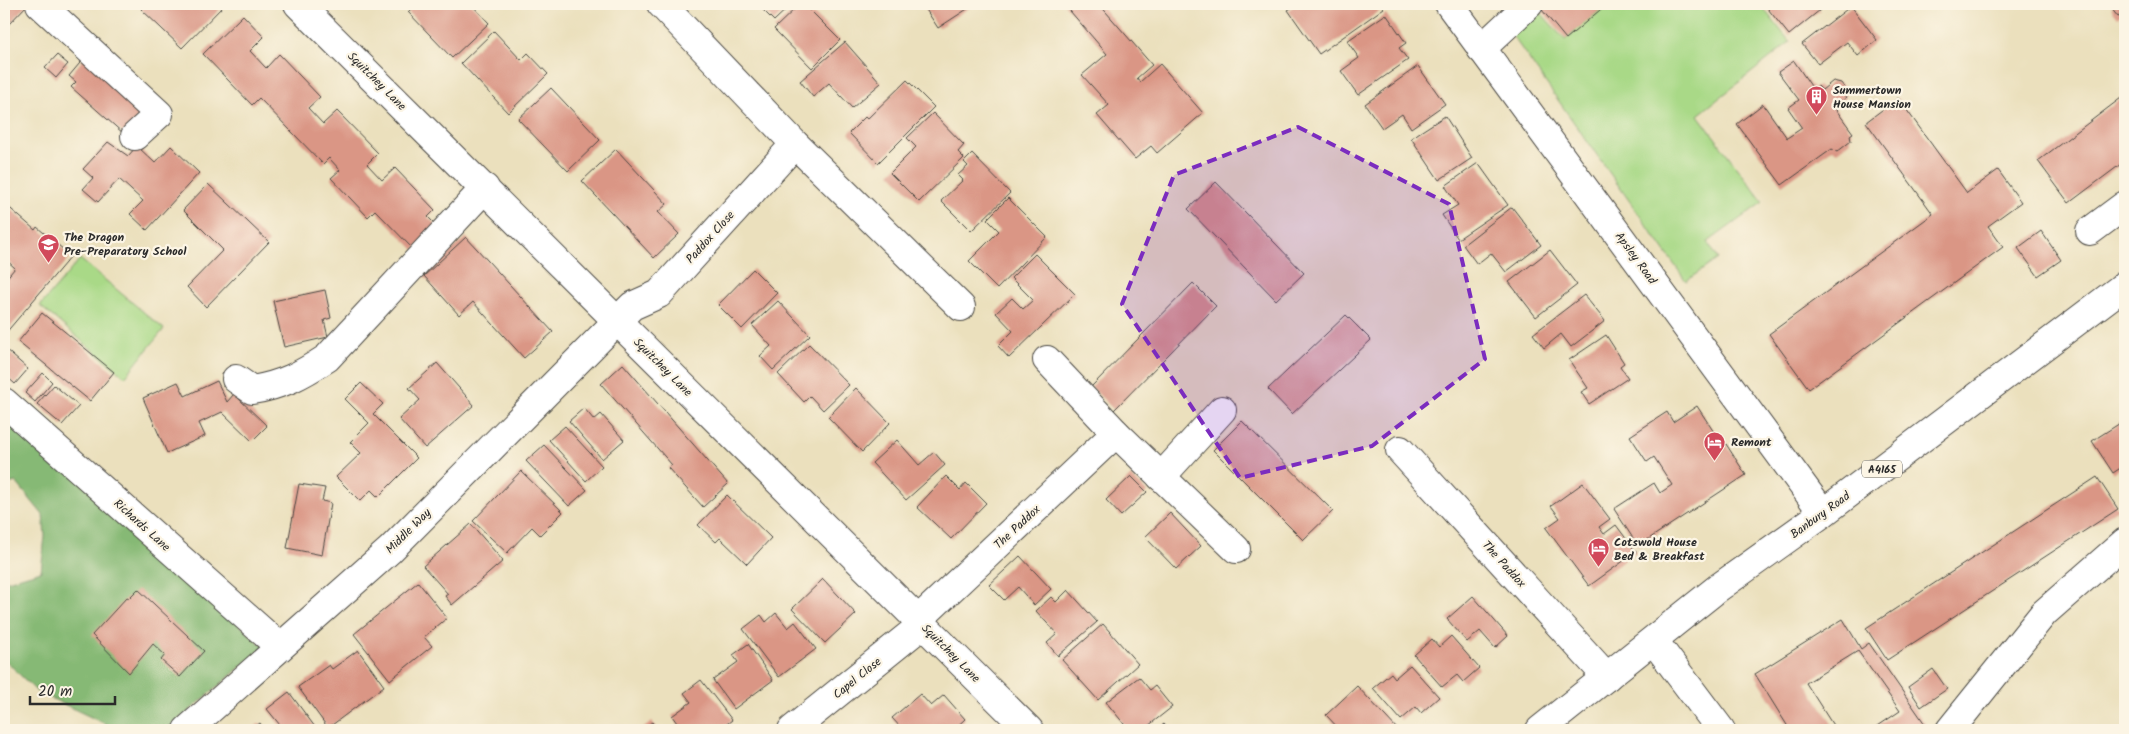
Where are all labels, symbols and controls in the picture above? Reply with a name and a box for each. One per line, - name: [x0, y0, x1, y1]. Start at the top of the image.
- street label: Squitchey Lane: [343, 47, 411, 116]
- place label: Summertown House Mansion: [1833, 81, 1911, 114]
- building icon: Summertown House Mansion: [1805, 85, 1829, 116]
- street label: Paddox Close: [681, 206, 740, 268]
- place label: The Dragon Pre-Preparatory School: [64, 228, 187, 261]
- street label: Apsley Road: [1610, 228, 1662, 289]
- school or university icon: The Dragon Pre-Preparatory School: [36, 232, 60, 263]
- street label: Squitchey Lane: [629, 333, 697, 402]
- hotel icon: Remont: [1703, 430, 1727, 461]
- place label: Remont: [1731, 433, 1772, 452]
- road number: A4165: [1862, 460, 1902, 478]
- street label: Banbury Road: [1786, 486, 1855, 544]
- street label: Richards Lane: [109, 495, 175, 557]
- street label: The Paddox: [990, 500, 1046, 554]
- street label: Middle Way: [381, 504, 436, 559]
- place label: Cotswold House Bed & Breakfast: [1614, 533, 1705, 566]
- street label: The Paddox: [1477, 537, 1531, 593]
- hotel icon: Cotswold House Bed & Breakfast: [1586, 537, 1610, 568]
- street label: Squitchey Lane: [917, 619, 985, 688]
- street label: Capel Close: [829, 652, 886, 704]
- scale bar: [30, 674, 115, 706]
- text: 20 m: [38, 680, 72, 704]

